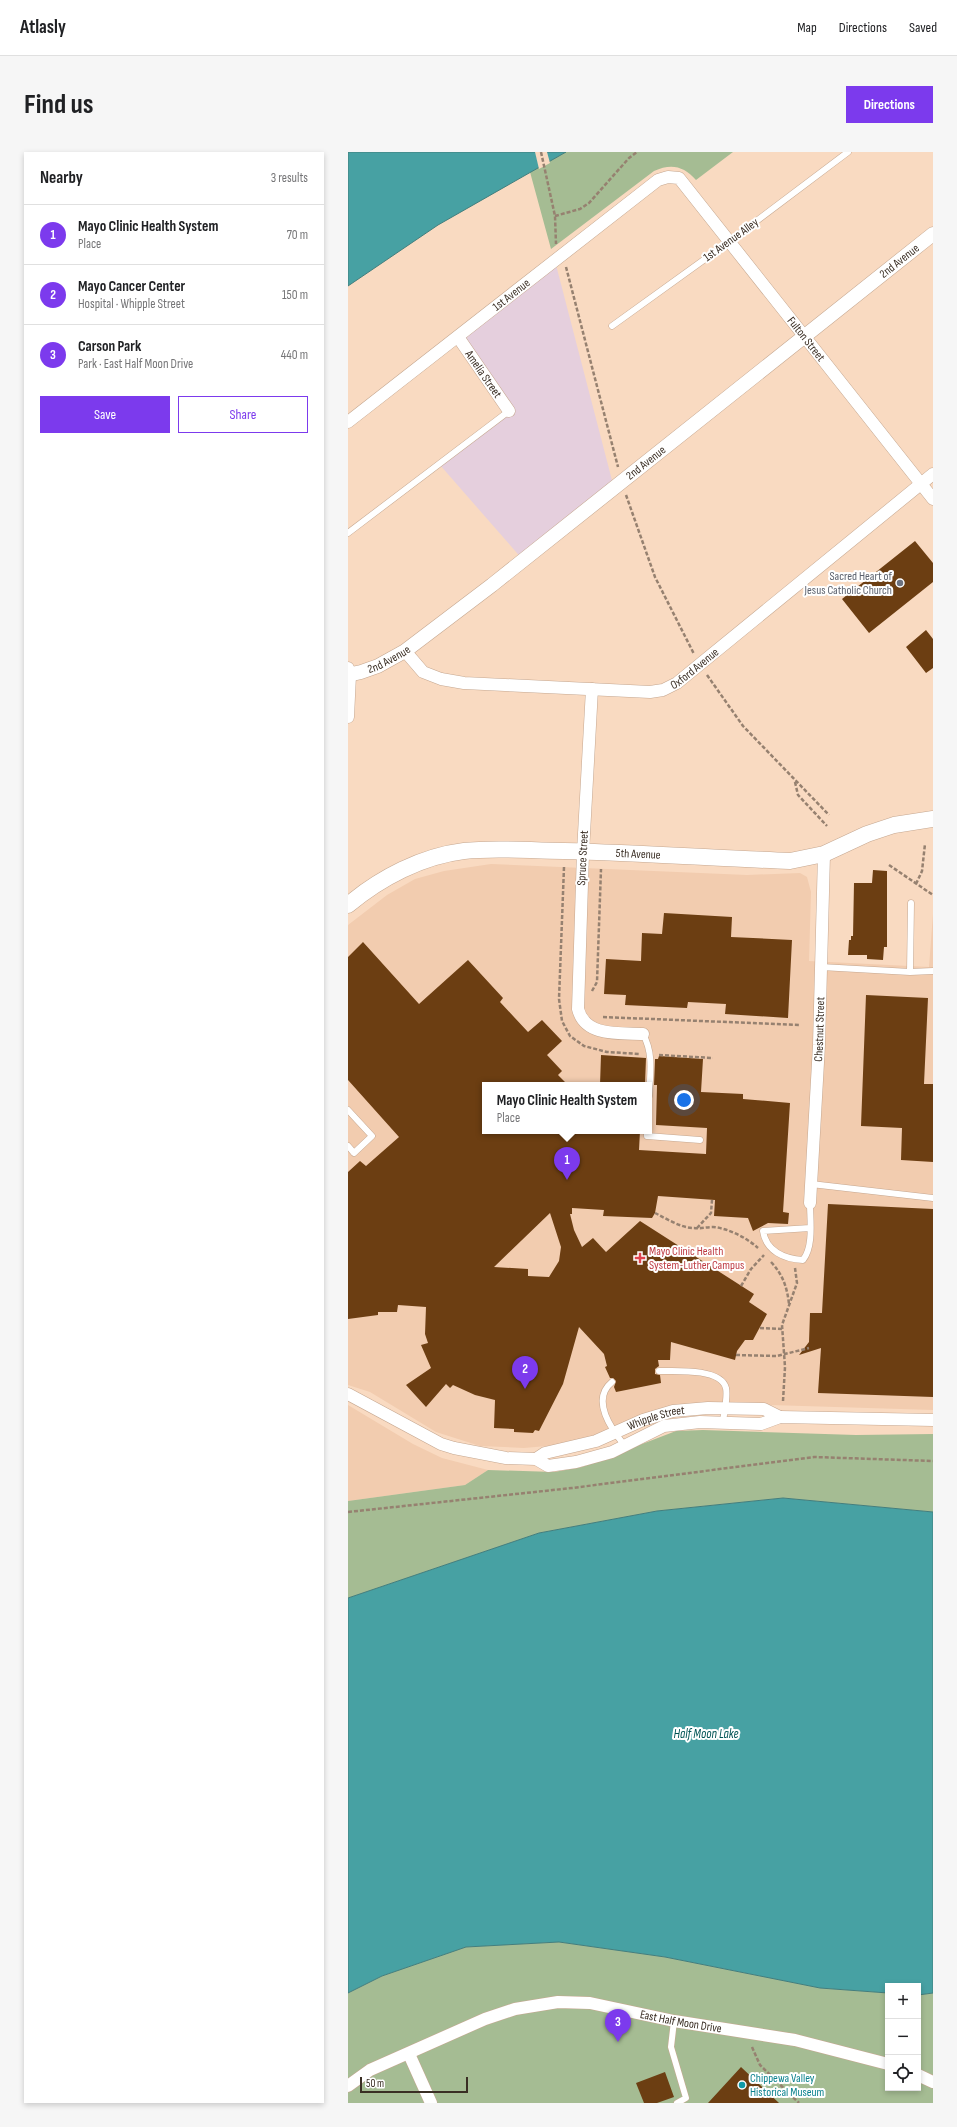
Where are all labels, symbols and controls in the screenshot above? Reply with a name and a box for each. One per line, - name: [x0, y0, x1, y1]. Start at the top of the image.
- text: Atlasly: [20, 16, 66, 39]
- text: Map: [797, 19, 817, 36]
- text: Directions: [839, 19, 887, 36]
- text: Saved: [909, 19, 937, 36]
- button: Directions: [846, 86, 933, 123]
- text: Find us: [24, 88, 93, 121]
- text: Nearby: [40, 168, 83, 188]
- text: 3 results: [271, 170, 308, 186]
- street label: 1st Avenue Alley: [701, 215, 762, 265]
- text: Mayo Clinic Health System: [78, 217, 218, 236]
- text: 1: [50, 227, 56, 243]
- text: 70 m: [287, 227, 308, 243]
- text: Place: [78, 236, 101, 252]
- street label: 2nd Avenue: [876, 240, 922, 281]
- street label: 1st Avenue: [489, 275, 533, 314]
- text: Mayo Cancer Center: [78, 277, 185, 296]
- text: 2: [50, 287, 56, 303]
- text: 150 m: [282, 287, 308, 303]
- text: Hospital · Whipple Street: [78, 296, 185, 312]
- street label: Fulton Street: [784, 314, 829, 365]
- text: Carson Park: [78, 337, 141, 356]
- text: 3: [50, 347, 56, 363]
- text: 440 m: [281, 347, 308, 363]
- street label: Amelia Street: [461, 347, 505, 401]
- text: Park · East Half Moon Drive: [78, 356, 193, 372]
- button: Save: [40, 396, 170, 433]
- button: Share: [178, 396, 308, 433]
- street label: 2nd Avenue: [623, 442, 669, 483]
- place label: Sacred Heart of Jesus Catholic Church: [804, 569, 893, 598]
- marker: Sacred Heart of Jesus Catholic Church: [895, 578, 905, 588]
- street label: 2nd Avenue: [366, 642, 414, 677]
- street label: Oxford Avenue: [668, 644, 722, 693]
- street label: Spruce Street: [574, 830, 592, 886]
- street label: 5th Avenue: [615, 845, 661, 862]
- street label: Chestnut Street: [811, 996, 828, 1062]
- popup: [482, 1082, 652, 1134]
- your location: [674, 1090, 694, 1110]
- text: Mayo Clinic Health System: [497, 1091, 637, 1110]
- text: Place: [497, 1110, 520, 1126]
- pin: 1: [554, 1147, 580, 1180]
- place label: Mayo Clinic Health System-Luther Campus: [649, 1244, 744, 1273]
- marker: Mayo Clinic Health System-Luther Campus: [634, 1252, 646, 1264]
- pin: 2: [512, 1356, 538, 1389]
- street label: Whipple Street: [625, 1402, 686, 1434]
- water label: Half Moon Lake: [673, 1726, 739, 1742]
- map controls: [885, 1983, 921, 2091]
- button: +: [885, 1983, 921, 2019]
- street label: East Half Moon Drive: [639, 2006, 723, 2036]
- pin: 3: [605, 2009, 631, 2042]
- button: −: [885, 2019, 921, 2055]
- button: locate: [885, 2055, 921, 2091]
- place label: Chippewa Valley Historical Museum: [750, 2071, 825, 2100]
- scale bar: [360, 2075, 468, 2094]
- text: 50 m: [366, 2077, 384, 2090]
- marker: Chippewa Valley Historical Museum: [737, 2080, 747, 2090]

